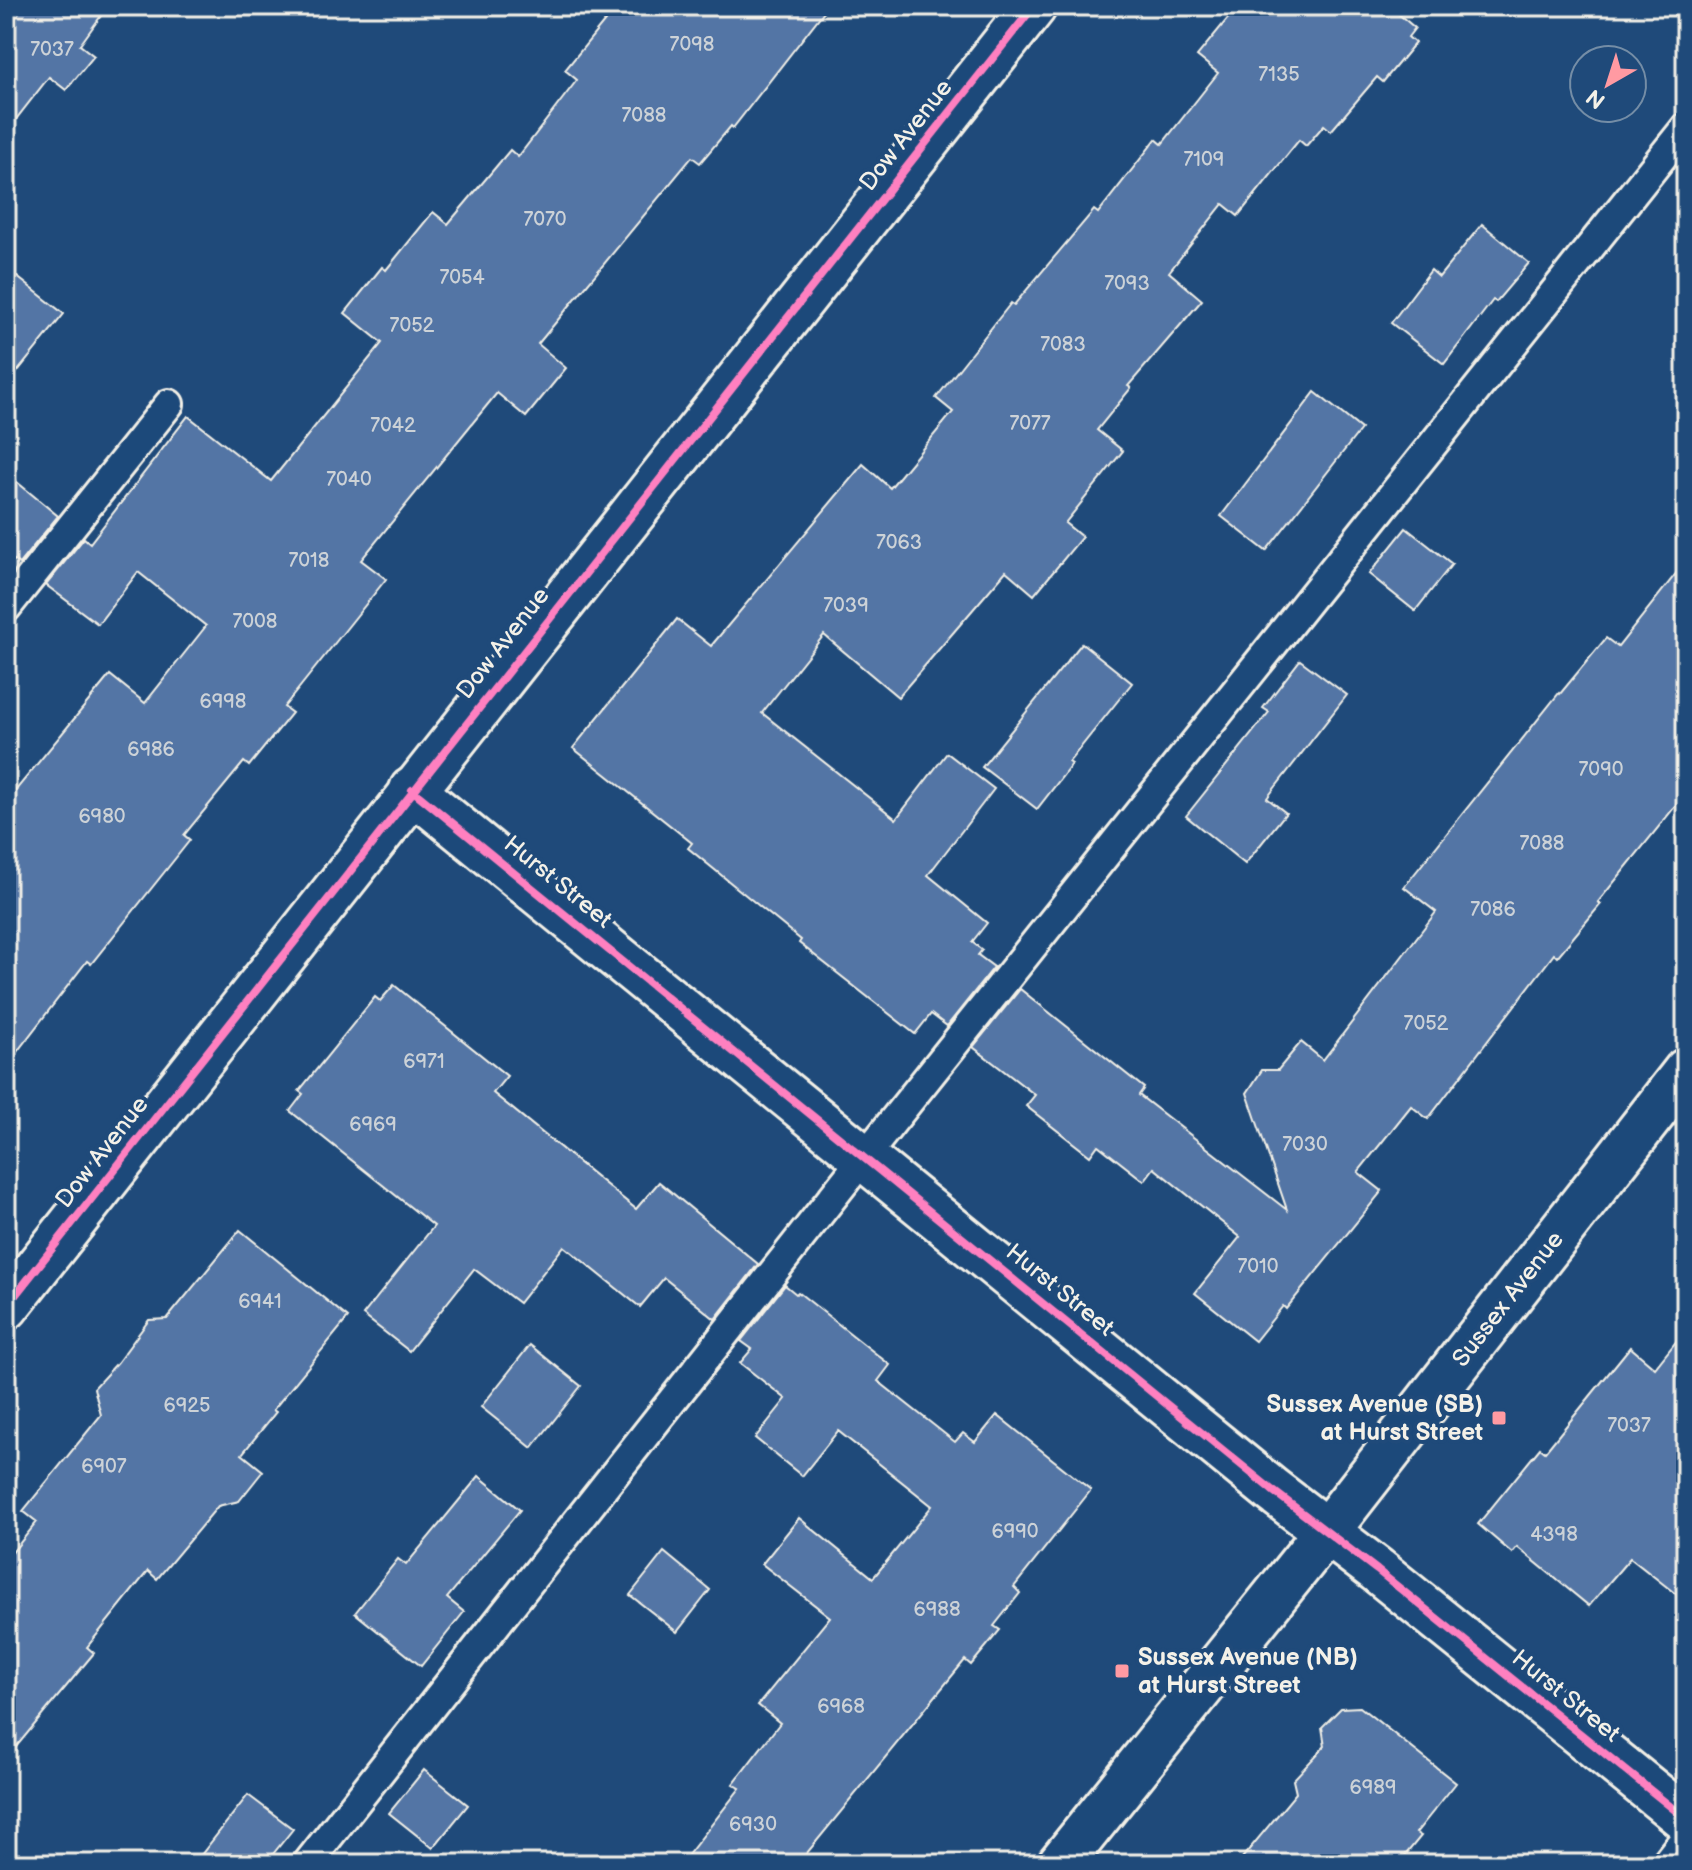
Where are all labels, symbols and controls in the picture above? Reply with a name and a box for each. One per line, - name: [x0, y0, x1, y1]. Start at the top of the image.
- house number: 7098: [670, 33, 714, 57]
- house number: 7037: [30, 38, 74, 62]
- north arrow: [1568, 44, 1648, 124]
- house number: 7135: [1258, 63, 1300, 87]
- street label: Dow Avenue: [853, 73, 959, 197]
- text: N: [1581, 83, 1611, 114]
- house number: 7088: [622, 104, 666, 128]
- house number: 7109: [1184, 148, 1224, 172]
- house number: 7070: [523, 208, 567, 232]
- house number: 7054: [439, 266, 485, 290]
- house number: 7093: [1104, 272, 1150, 296]
- house number: 7052: [390, 314, 435, 338]
- house number: 7083: [1040, 333, 1086, 357]
- house number: 7077: [1009, 412, 1051, 436]
- house number: 7042: [370, 414, 416, 438]
- house number: 7040: [326, 468, 372, 492]
- house number: 7063: [876, 531, 922, 555]
- house number: 7018: [289, 549, 329, 573]
- street label: Dow Avenue: [450, 581, 556, 705]
- house number: 7039: [823, 594, 869, 618]
- house number: 7008: [233, 610, 278, 634]
- house number: 6998: [200, 690, 247, 714]
- house number: 6986: [127, 738, 175, 762]
- house number: 7090: [1579, 758, 1623, 782]
- house number: 6980: [78, 805, 126, 829]
- street label: Hurst Street: [498, 830, 618, 935]
- house number: 7088: [1520, 832, 1564, 856]
- house number: 7086: [1470, 898, 1516, 922]
- house number: 7052: [1404, 1012, 1449, 1036]
- house number: 6971: [403, 1050, 445, 1074]
- street label: Dow Avenue: [49, 1090, 155, 1214]
- house number: 6969: [349, 1113, 397, 1137]
- house number: 7030: [1282, 1133, 1328, 1157]
- street label: Sussex Avenue: [1446, 1226, 1570, 1372]
- street label: Hurst Street: [1000, 1238, 1120, 1343]
- house number: 7010: [1237, 1255, 1279, 1279]
- house number: 6941: [238, 1290, 282, 1314]
- place label: Sussex Avenue (SB) at Hurst Street: [1267, 1390, 1483, 1447]
- house number: 6925: [163, 1394, 211, 1418]
- marker: Sussex Avenue (SB) at Hurst Street: [1490, 1409, 1508, 1427]
- house number: 7037: [1607, 1414, 1651, 1438]
- house number: 6907: [81, 1455, 127, 1479]
- house number: 6990: [991, 1520, 1039, 1544]
- house number: 4398: [1530, 1523, 1578, 1547]
- house number: 6988: [913, 1598, 961, 1622]
- place label: Sussex Avenue (NB) at Hurst Street: [1138, 1643, 1358, 1700]
- street label: Hurst Street: [1506, 1644, 1626, 1749]
- marker: Sussex Avenue (NB) at Hurst Street: [1113, 1662, 1131, 1680]
- house number: 6968: [817, 1695, 865, 1719]
- house number: 6989: [1350, 1776, 1397, 1800]
- house number: 6930: [729, 1813, 777, 1837]

